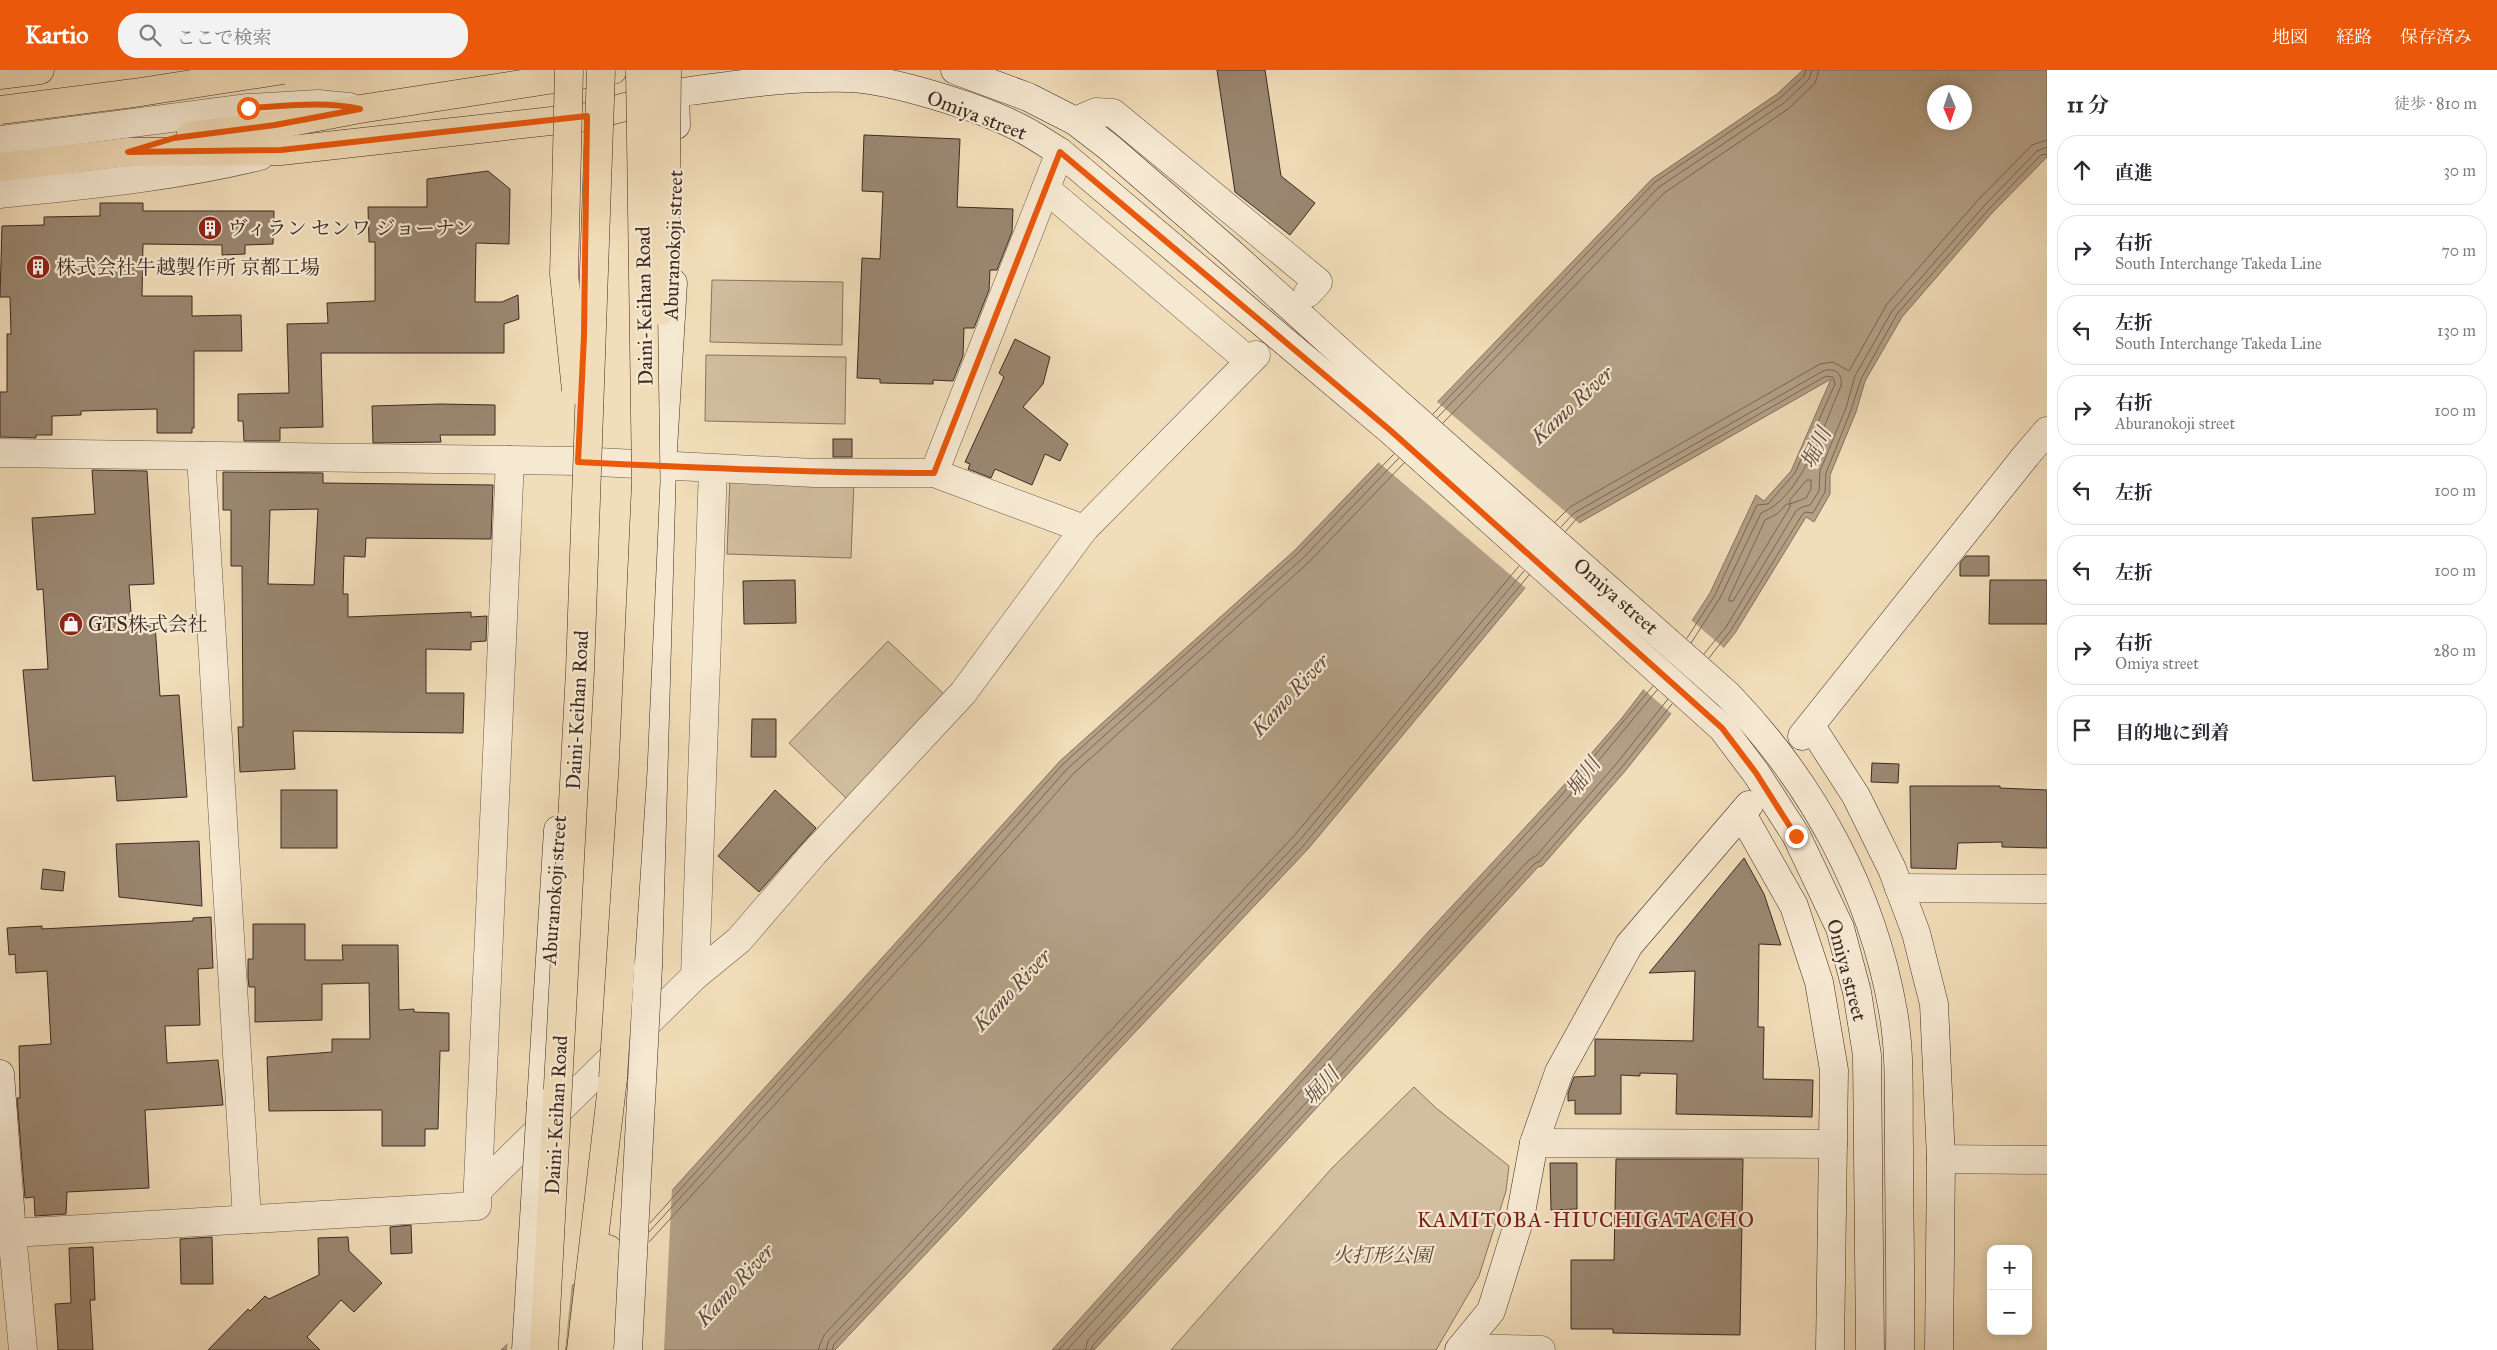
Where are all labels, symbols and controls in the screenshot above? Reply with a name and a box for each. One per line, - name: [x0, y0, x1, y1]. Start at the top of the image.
- search box: [118, 13, 468, 58]
- text: Kartio: [25, 20, 88, 50]
- icon: search: [136, 21, 164, 49]
- text: ここで検索: [176, 26, 271, 49]
- text: 地図: [2272, 26, 2308, 48]
- text: 経路: [2336, 26, 2372, 48]
- text: 保存済み: [2400, 26, 2472, 48]
- street label: Omiya street: [924, 85, 1030, 145]
- north arrow: [1927, 85, 1972, 130]
- text: 11 分: [2067, 92, 2109, 118]
- text: 徒歩 · 810 m: [2394, 94, 2477, 113]
- route start: [237, 97, 260, 120]
- icon: ahead: [2068, 156, 2096, 184]
- text: 直進: [2115, 161, 2153, 184]
- text: 30 m: [2443, 161, 2476, 180]
- street label: Aburanokoji street: [658, 170, 688, 321]
- building icon: ヴィラン センワ ジョーナン: [197, 215, 223, 241]
- place label: ヴィラン センワ ジョーナン: [228, 216, 474, 240]
- street label: Daini-Keihan Road: [631, 226, 657, 386]
- text: 右折: [2115, 231, 2153, 254]
- icon: right: [2068, 236, 2096, 264]
- text: 70 m: [2441, 241, 2476, 260]
- building icon: 株式会社牛越製作所 京都工場: [25, 254, 51, 280]
- text: South Interchange Takeda Line: [2115, 254, 2322, 273]
- place label: 株式会社牛越製作所 京都工場: [56, 255, 320, 279]
- text: 左折: [2115, 311, 2153, 334]
- icon: left: [2068, 316, 2096, 344]
- text: 130 m: [2437, 321, 2476, 340]
- text: South Interchange Takeda Line: [2115, 334, 2322, 353]
- water label: Kamo River: [1525, 360, 1619, 450]
- text: 右折: [2115, 391, 2153, 414]
- icon: right: [2068, 396, 2096, 424]
- text: 100 m: [2434, 401, 2476, 420]
- text: Aburanokoji street: [2115, 414, 2235, 433]
- water label: 堀川: [1795, 422, 1838, 473]
- icon: left: [2068, 476, 2096, 504]
- text: 左折: [2115, 481, 2153, 504]
- text: 100 m: [2434, 481, 2476, 500]
- street label: Omiya street: [1569, 553, 1663, 639]
- icon: left: [2068, 556, 2096, 584]
- text: 左折: [2115, 561, 2153, 584]
- text: 100 m: [2434, 561, 2476, 580]
- shop icon: GTS株式会社: [58, 611, 84, 637]
- place label: GTS株式会社: [88, 612, 208, 636]
- street label: Daini-Keihan Road: [561, 630, 593, 790]
- text: 右折: [2115, 631, 2153, 654]
- icon: right: [2068, 636, 2096, 664]
- text: 280 m: [2433, 641, 2476, 660]
- water label: Kamo River: [1245, 648, 1335, 742]
- text: Omiya street: [2115, 654, 2199, 673]
- icon: arrive: [2068, 716, 2096, 744]
- text: 目的地に到着: [2115, 721, 2229, 744]
- water label: 堀川: [1560, 751, 1607, 802]
- street label: Aburanokoji street: [537, 814, 571, 967]
- route end: [1785, 825, 1808, 848]
- street label: Omiya street: [1822, 916, 1872, 1024]
- water label: Kamo River: [967, 943, 1057, 1037]
- street label: Daini-Keihan Road: [540, 1035, 572, 1195]
- water label: 堀川: [1297, 1060, 1346, 1110]
- district label: KAMITOBA-HIUCHIGATACHO: [1417, 1207, 1755, 1233]
- water label: Kamo River: [690, 1238, 780, 1332]
- park label: 火打形公園: [1332, 1243, 1435, 1267]
- map controls: [1987, 1245, 2032, 1335]
- button: +: [1987, 1245, 2032, 1290]
- button: −: [1987, 1290, 2032, 1335]

